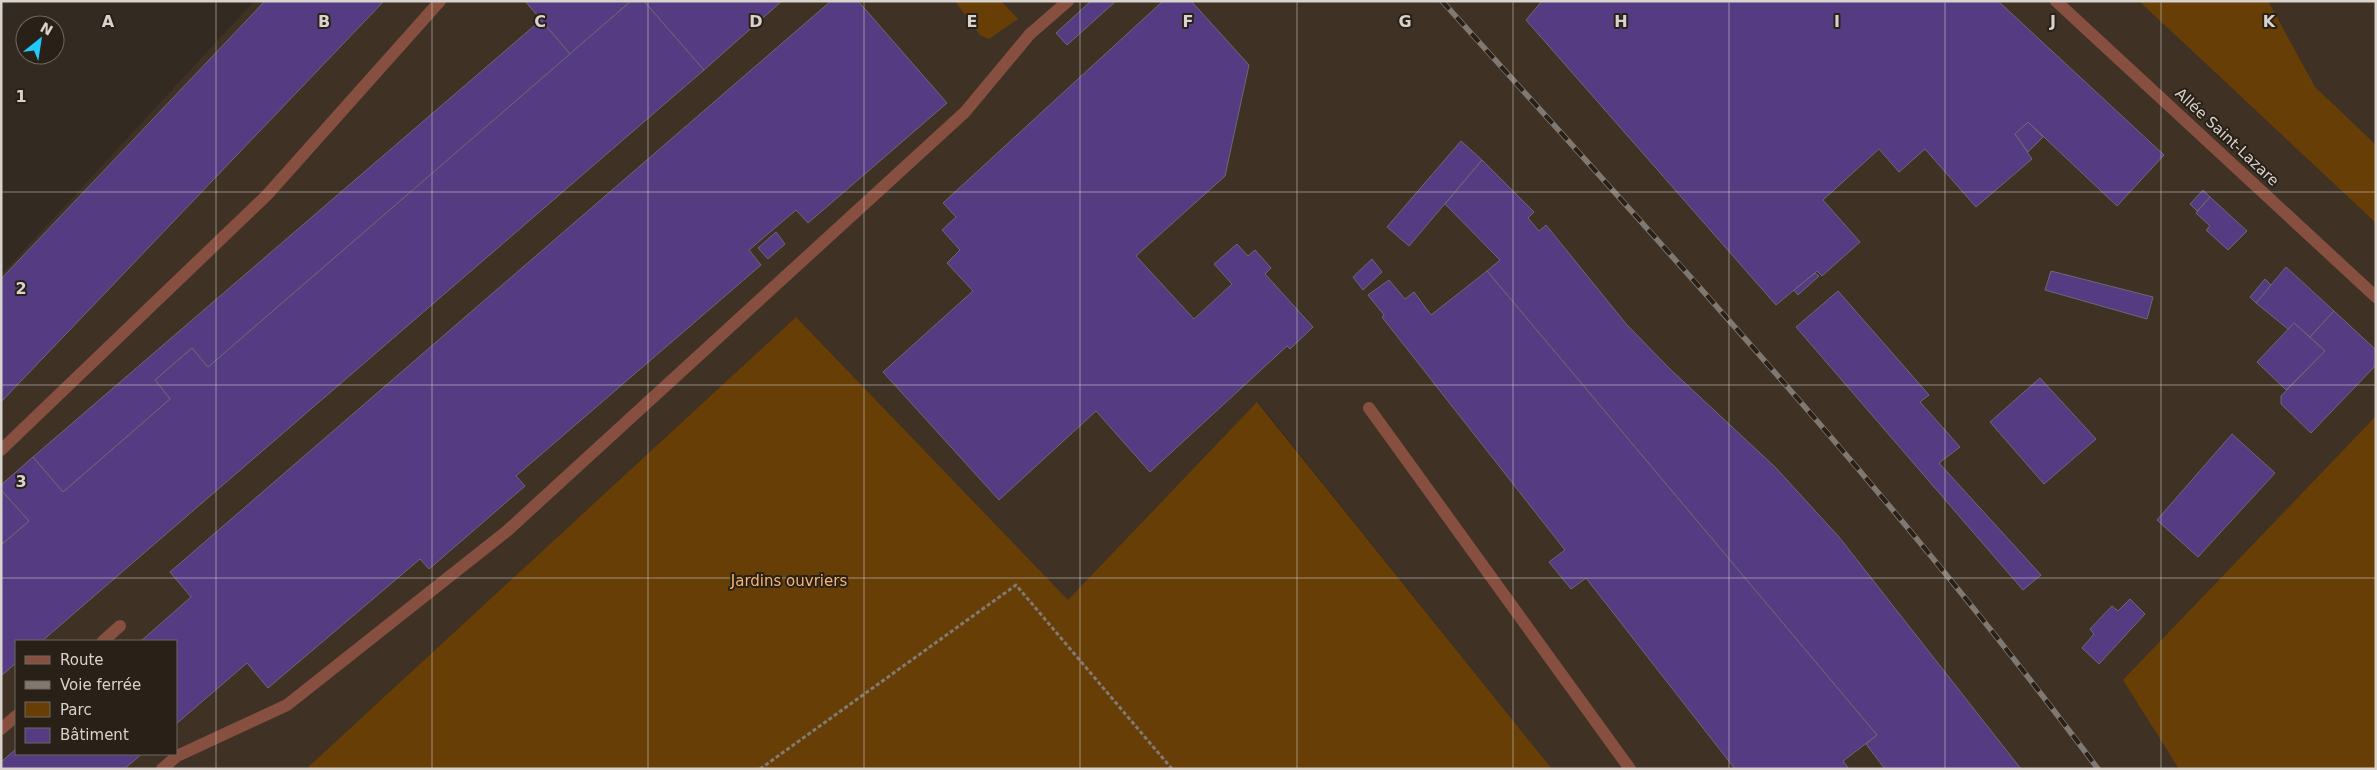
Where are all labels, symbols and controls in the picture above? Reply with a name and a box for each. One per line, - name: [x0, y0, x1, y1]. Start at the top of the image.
- text: A: [102, 12, 115, 31]
- text: B: [318, 12, 330, 31]
- text: C: [534, 12, 546, 31]
- text: D: [749, 12, 763, 31]
- text: E: [967, 12, 977, 31]
- text: F: [1183, 12, 1193, 31]
- text: G: [1398, 12, 1412, 31]
- text: H: [1614, 12, 1628, 31]
- text: I: [1834, 12, 1840, 31]
- text: J: [2049, 12, 2056, 31]
- text: K: [2263, 12, 2276, 31]
- north arrow: [15, 15, 65, 65]
- text: N: [37, 19, 56, 39]
- street label: Allée Saint-Lazare: [2171, 84, 2283, 190]
- text: 1: [15, 87, 27, 106]
- text: 2: [15, 279, 27, 298]
- text: 3: [15, 472, 27, 491]
- park label: Jardins ouvriers: [730, 572, 847, 590]
- legend: [15, 640, 178, 755]
- text: Route: [60, 651, 104, 669]
- text: Voie ferrée: [60, 676, 141, 694]
- text: Parc: [60, 701, 92, 719]
- text: Bâtiment: [60, 726, 129, 744]

